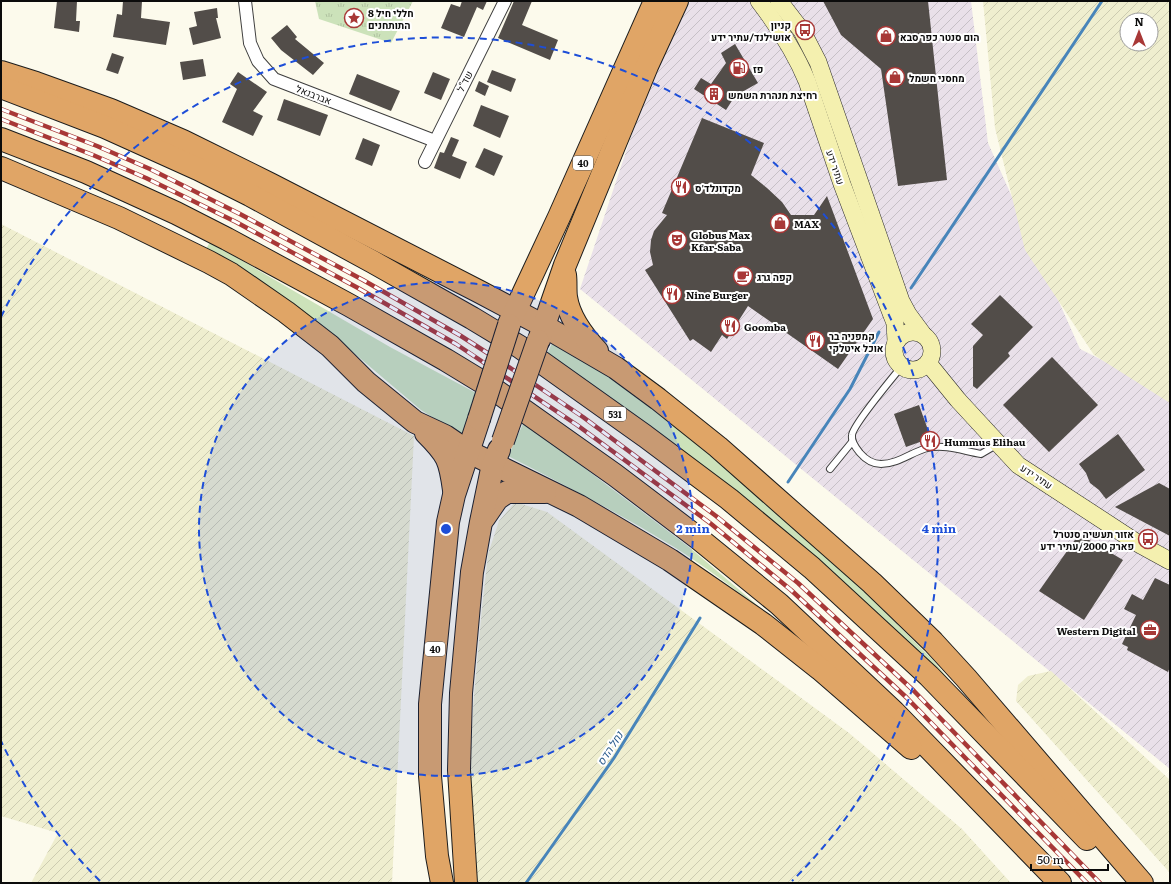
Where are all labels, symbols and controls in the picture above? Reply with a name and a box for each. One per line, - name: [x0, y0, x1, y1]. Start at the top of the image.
- place label: 8 חללי חיל התותחנים: [368, 5, 414, 32]
- place icon: 8 חללי חיל התותחנים: [343, 7, 365, 29]
- north arrow: [1119, 12, 1159, 52]
- text: N: [1134, 13, 1144, 29]
- place label: קניון אושילנד/עתיר ידע: [711, 17, 791, 44]
- bus stop icon: קניון אושילנד/עתיר ידע: [794, 19, 816, 41]
- shop icon: הום סנטר כפר סבא: [875, 25, 897, 47]
- place label: הום סנטר כפר סבא: [900, 29, 979, 44]
- fuel station icon: פז: [728, 57, 750, 79]
- place label: פז: [753, 61, 763, 76]
- shop icon: מחסני חשמל: [884, 66, 906, 88]
- street label: שד"ל: [452, 68, 476, 94]
- place label: מחסני חשמל: [909, 70, 965, 85]
- street label: אברבנאל: [294, 80, 334, 108]
- building icon: רחיצת מנהרת השמש: [703, 83, 725, 105]
- place label: רחיצת מנהרת השמש: [728, 87, 817, 102]
- street label: עתיר ידע: [823, 148, 849, 186]
- road number: 40: [573, 156, 593, 170]
- restaurant icon: מקדונלד'ס: [670, 176, 692, 198]
- place label: מקדונלד'ס: [695, 180, 741, 195]
- shop icon: MAX: [769, 212, 791, 234]
- place label: MAX: [794, 216, 819, 231]
- place label: Globus Max Kfar-Saba: [691, 227, 750, 254]
- theatre icon: Globus Max Kfar-Saba: [666, 229, 688, 251]
- cafe icon: קפה גרג: [732, 265, 754, 287]
- place label: קפה גרג: [757, 269, 792, 284]
- restaurant icon: Nine Burger: [661, 283, 683, 305]
- place label: Nine Burger: [686, 287, 749, 302]
- restaurant icon: Goomba: [719, 315, 741, 337]
- place label: Goomba: [744, 319, 786, 334]
- place label: קמפניה בר אוכל איטלקי: [829, 328, 884, 355]
- restaurant icon: קמפניה בר אוכל איטלקי: [804, 330, 826, 352]
- road number: 531: [604, 407, 626, 421]
- restaurant icon: Hummus Elihau: [919, 430, 941, 452]
- place label: Hummus Elihau: [944, 434, 1026, 449]
- street label: עתיר ידע: [1018, 460, 1056, 492]
- text: 2 min: [676, 519, 710, 537]
- text: 4 min: [922, 519, 957, 537]
- centre of rings: [439, 522, 453, 536]
- place label: אזור תעשיה סנטרל פארק 2000/עתיר ידע: [1040, 526, 1134, 553]
- bus stop icon: אזור תעשיה סנטרל פארק 2000/עתיר ידע: [1137, 528, 1159, 550]
- office icon: Western Digital: [1139, 619, 1161, 641]
- place label: Western Digital: [1056, 623, 1136, 638]
- road number: 40: [425, 642, 445, 656]
- water label: נחל הדס: [592, 727, 627, 768]
- scale bar: [1031, 846, 1108, 872]
- text: 50 m: [1037, 850, 1064, 868]

